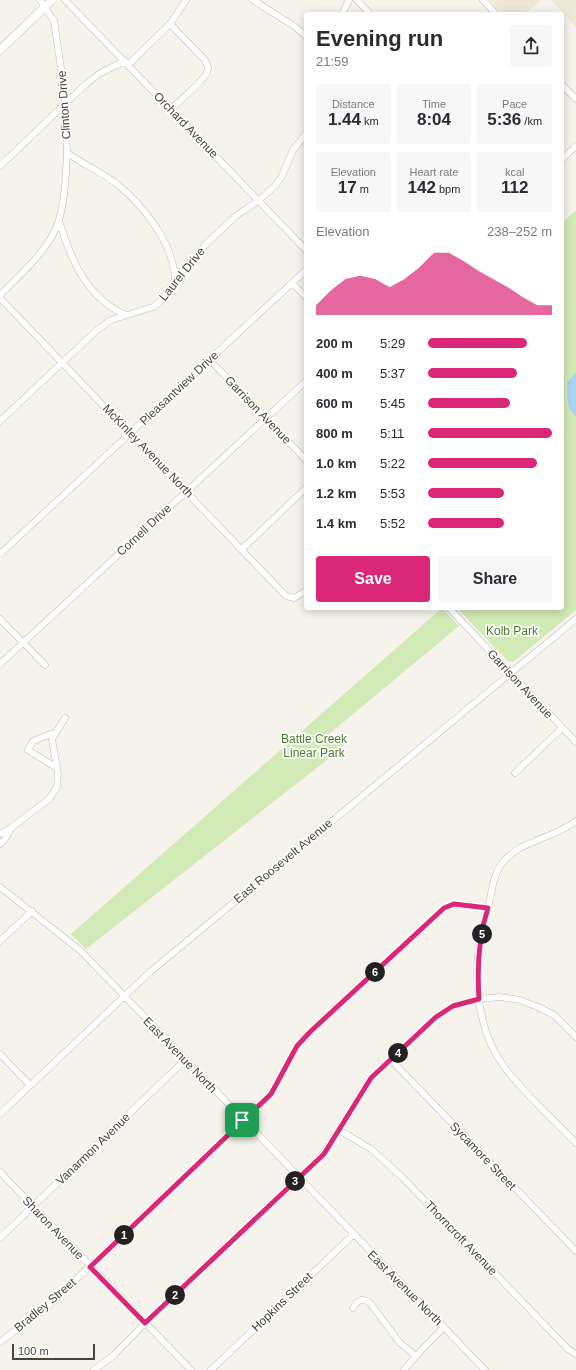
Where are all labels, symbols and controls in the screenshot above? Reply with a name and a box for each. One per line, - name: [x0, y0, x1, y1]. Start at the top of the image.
- button: share: [510, 25, 552, 67]
- text: Evening run: [316, 26, 443, 51]
- text: 21:59: [316, 54, 349, 69]
- street label: Clinton Drive: [55, 70, 73, 140]
- street label: Orchard Avenue: [151, 89, 221, 161]
- text: Distance: [332, 98, 375, 110]
- text: Time: [422, 98, 446, 110]
- text: Pace: [502, 98, 527, 110]
- text: 1.44: [328, 110, 361, 129]
- text: 8:04: [417, 110, 451, 129]
- text: 5:36: [487, 110, 521, 129]
- text: km: [361, 115, 379, 127]
- text: /km: [521, 115, 542, 127]
- text: Elevation: [331, 166, 376, 178]
- text: Heart rate: [410, 166, 458, 178]
- text: kcal: [505, 166, 524, 178]
- text: 17: [338, 178, 357, 197]
- text: 142: [408, 178, 436, 197]
- text: 112: [501, 178, 528, 197]
- text: m: [357, 183, 369, 195]
- text: bpm: [436, 183, 460, 195]
- text: Elevation: [316, 224, 369, 239]
- text: 238–252 m: [487, 224, 552, 239]
- street label: Laurel Drive: [156, 244, 208, 304]
- text: 200 m: [316, 336, 353, 351]
- text: 5:29: [380, 336, 405, 351]
- street label: Pleasantview Drive: [137, 348, 221, 428]
- text: 400 m: [316, 366, 353, 381]
- text: 5:37: [380, 366, 405, 381]
- street label: Garrison Avenue: [222, 373, 294, 447]
- text: 600 m: [316, 396, 353, 411]
- text: 5:45: [380, 396, 405, 411]
- street label: McKinley Avenue North: [100, 401, 196, 501]
- text: 800 m: [316, 426, 353, 441]
- text: 5:11: [380, 426, 404, 441]
- text: 1.0 km: [316, 456, 356, 471]
- text: 5:22: [380, 456, 405, 471]
- text: 1.2 km: [316, 486, 356, 501]
- text: 5:53: [380, 486, 405, 501]
- street label: Cornell Drive: [114, 501, 174, 559]
- text: 1.4 km: [316, 516, 356, 531]
- text: 5:52: [380, 516, 405, 531]
- button: Save: [316, 556, 430, 602]
- button: Share: [438, 556, 552, 602]
- park label: Kolb Park: [486, 624, 539, 638]
- street label: Garrison Avenue: [484, 647, 556, 722]
- park label: Battle Creek Linear Park: [281, 732, 348, 760]
- street label: East Roosevelt Avenue: [231, 816, 335, 906]
- pin: 5: [472, 924, 492, 944]
- text: 5: [479, 928, 485, 940]
- pin: 6: [365, 962, 385, 982]
- text: 6: [372, 966, 378, 978]
- street label: East Avenue North: [140, 1014, 220, 1096]
- pin: 4: [388, 1043, 408, 1063]
- text: 4: [395, 1047, 401, 1059]
- pin: [225, 1103, 259, 1137]
- icon: arrive: [231, 1109, 253, 1131]
- street label: Vanarmon Avenue: [53, 1110, 133, 1188]
- street label: Sycamore Street: [447, 1119, 520, 1193]
- pin: 3: [285, 1171, 305, 1191]
- text: 3: [292, 1175, 298, 1187]
- street label: Sharon Avenue: [20, 1194, 87, 1263]
- street label: Thorncroft Avenue: [422, 1198, 500, 1278]
- pin: 1: [114, 1225, 134, 1245]
- text: 1: [121, 1229, 127, 1241]
- street label: East Avenue North: [365, 1248, 445, 1328]
- street label: Hopkins Street: [249, 1269, 316, 1334]
- street label: Bradley Street: [11, 1275, 79, 1335]
- pin: 2: [165, 1285, 185, 1305]
- text: 2: [172, 1289, 178, 1301]
- scale bar: [12, 1342, 95, 1361]
- text: 100 m: [18, 1345, 49, 1357]

